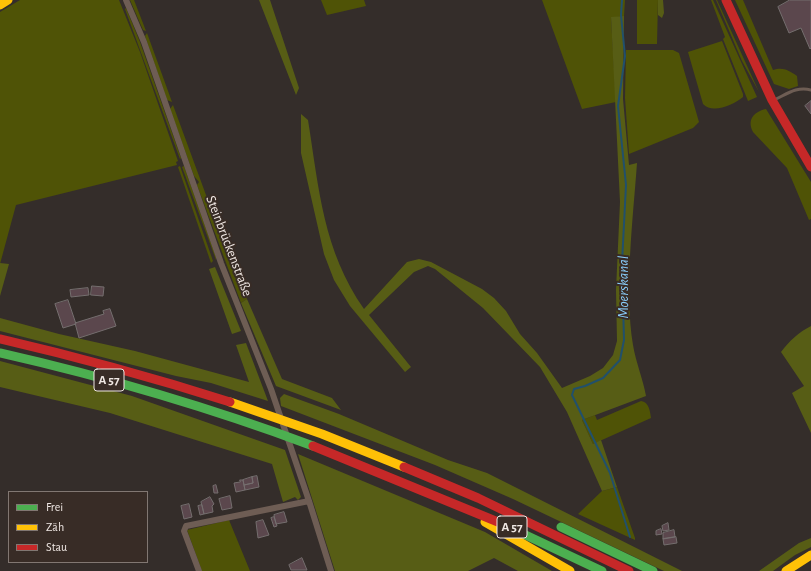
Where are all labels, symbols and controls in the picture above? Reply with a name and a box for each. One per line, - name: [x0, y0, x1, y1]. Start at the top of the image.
- street label: Steinbrückenstraße: [202, 193, 256, 299]
- water label: Moerskanal: [614, 255, 632, 319]
- road number: A 57: [94, 369, 124, 391]
- legend: [8, 491, 148, 563]
- text: Frei: [46, 501, 63, 513]
- road number: A 57: [497, 516, 527, 538]
- text: Zäh: [46, 521, 64, 533]
- text: Stau: [46, 541, 67, 553]

